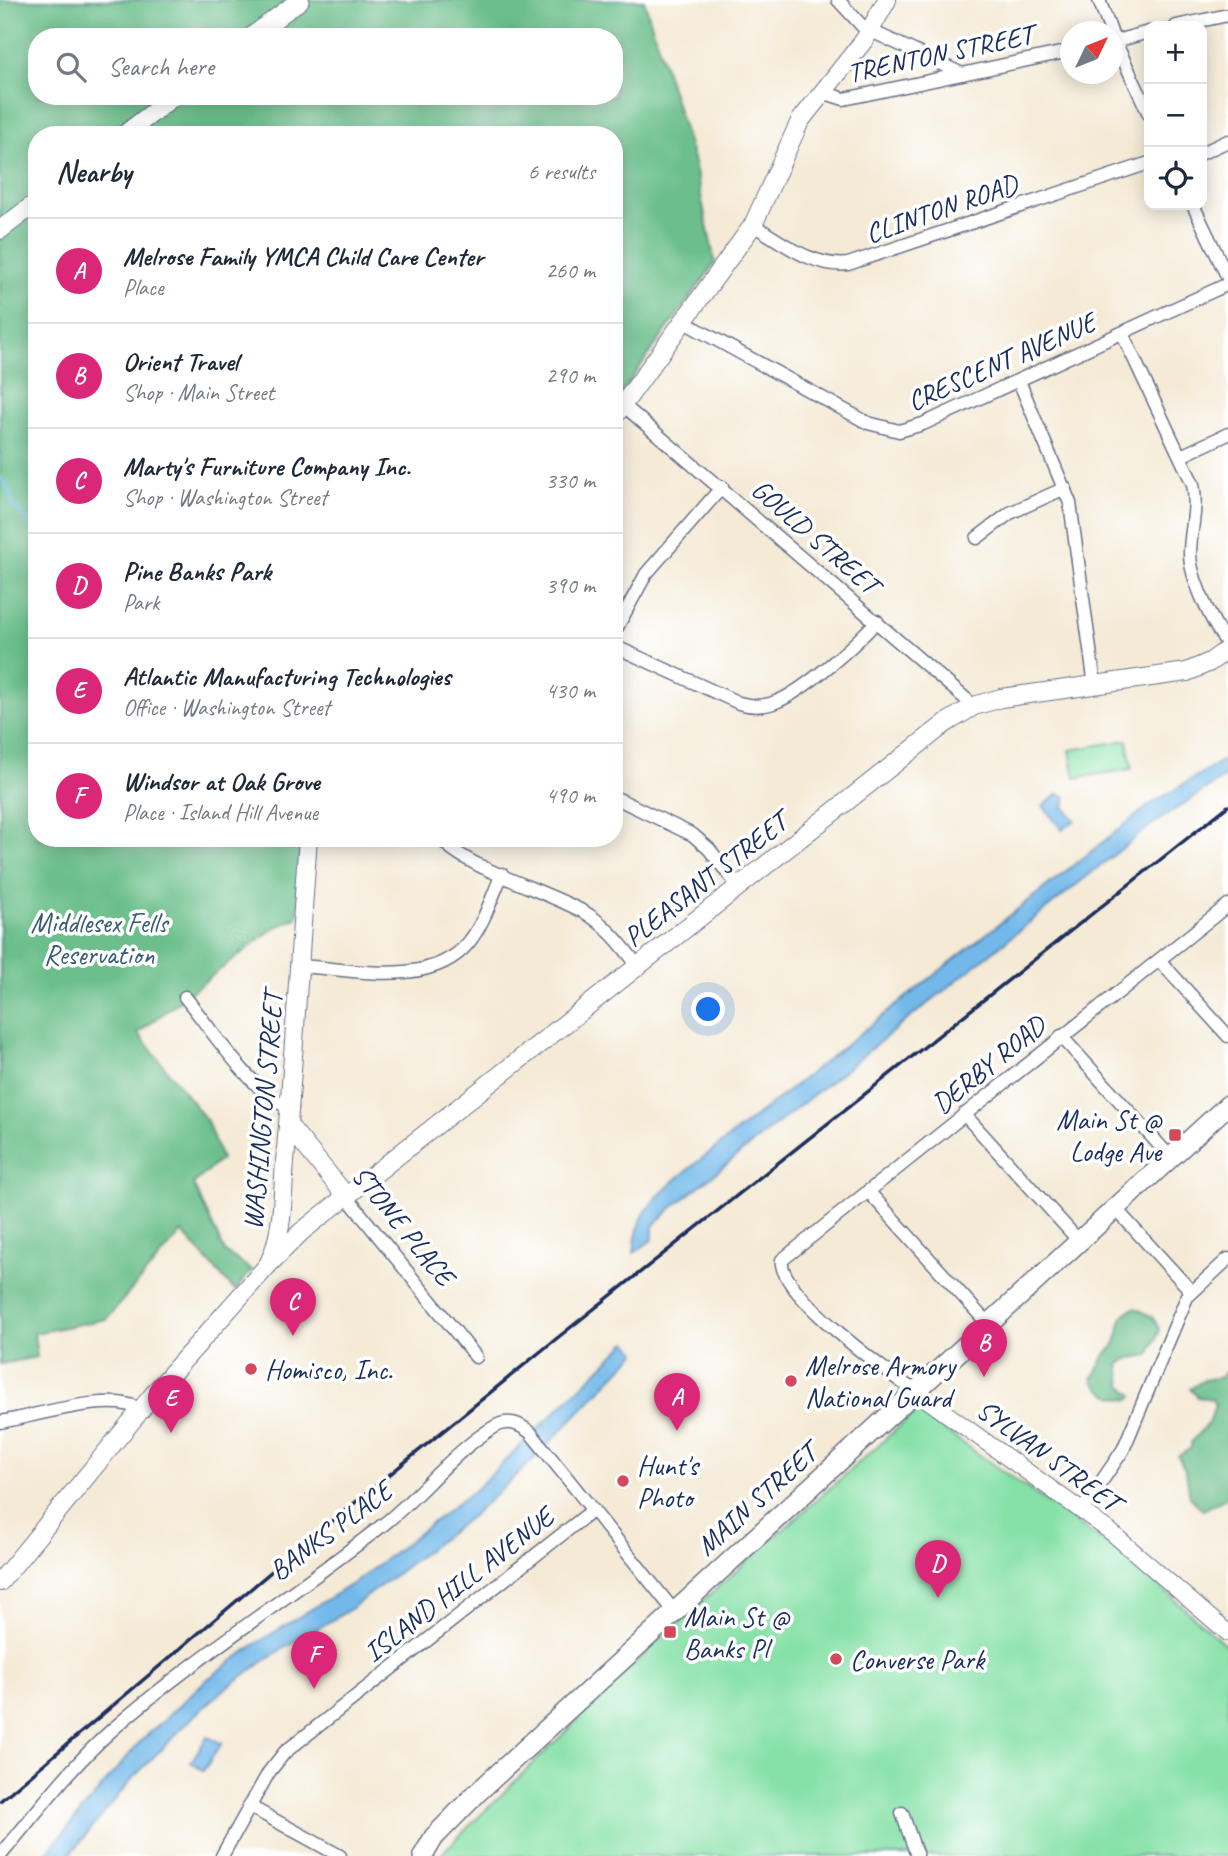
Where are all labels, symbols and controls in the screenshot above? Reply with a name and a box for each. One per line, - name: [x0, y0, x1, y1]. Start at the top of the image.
- street label: TRENTON STREET: [844, 15, 1043, 90]
- north arrow: [1060, 21, 1123, 84]
- map controls: [1144, 21, 1207, 210]
- button: +: [1144, 21, 1207, 84]
- search box: [28, 28, 623, 105]
- icon: search: [52, 48, 90, 86]
- text: Search here: [108, 50, 214, 83]
- button: −: [1144, 84, 1207, 147]
- button: locate: [1144, 147, 1207, 210]
- text: Nearby: [56, 153, 132, 191]
- text: 6 results: [528, 157, 595, 186]
- street label: CLINTON ROAD: [861, 165, 1024, 251]
- text: Melrose Family YMCA Child Care Center: [123, 240, 483, 273]
- text: A: [73, 256, 85, 285]
- text: 260 m: [546, 256, 595, 285]
- text: Place: [123, 273, 163, 302]
- street label: CRESCENT AVENUE: [902, 303, 1104, 419]
- text: Orient Travel: [123, 345, 238, 378]
- text: B: [73, 361, 85, 390]
- text: 290 m: [546, 361, 595, 390]
- text: Shop · Main Street: [123, 378, 274, 407]
- text: Marty's Furniture Company Inc.: [123, 450, 410, 483]
- text: C: [74, 466, 84, 495]
- text: 330 m: [546, 466, 595, 495]
- street label: GOULD STREET: [745, 471, 891, 606]
- text: Shop · Washington Street: [123, 483, 327, 512]
- text: Pine Banks Park: [123, 555, 271, 588]
- text: D: [72, 571, 86, 600]
- text: 390 m: [546, 571, 595, 600]
- text: Park: [123, 588, 159, 617]
- text: Atlantic Manufacturing Technologies: [123, 660, 451, 693]
- text: E: [73, 676, 85, 705]
- text: 430 m: [546, 676, 595, 705]
- text: Office · Washington Street: [123, 693, 330, 722]
- text: Windsor at Oak Grove: [123, 765, 320, 798]
- text: F: [74, 781, 84, 810]
- text: 490 m: [546, 781, 595, 810]
- text: Place · Island Hill Avenue: [123, 798, 318, 827]
- street label: PLEASANT STREET: [616, 800, 800, 954]
- park label: Middlesex Fells Reservation: [31, 905, 170, 972]
- street label: WASHINGTON STREET: [235, 984, 291, 1231]
- your location: [691, 992, 725, 1026]
- street label: DERBY ROAD: [924, 1006, 1054, 1121]
- place label: Main St @ Lodge Ave: [1056, 1102, 1163, 1169]
- marker: Main St @ Lodge Ave: [1167, 1127, 1183, 1143]
- street label: STONE PLACE: [345, 1158, 465, 1295]
- pin: C: [270, 1278, 316, 1336]
- pin: B: [961, 1319, 1007, 1377]
- place label: Melrose Armory National Guard: [805, 1348, 958, 1415]
- place label: Homisco, Inc.: [265, 1352, 393, 1387]
- marker: Homisco, Inc.: [243, 1361, 259, 1377]
- pin: A: [654, 1373, 700, 1431]
- marker: Melrose Armory National Guard: [783, 1373, 799, 1389]
- pin: E: [148, 1375, 194, 1433]
- street label: SYLVAN STREET: [970, 1392, 1133, 1523]
- street label: MAIN STREET: [689, 1431, 829, 1563]
- place label: Hunt's Photo: [637, 1448, 700, 1515]
- street label: BANKS PLACE: [262, 1471, 402, 1588]
- marker: Hunt's Photo: [615, 1473, 631, 1489]
- street label: ISLAND HILL AVENUE: [356, 1497, 563, 1669]
- pin: D: [915, 1540, 961, 1598]
- place label: Main St @ Banks Pl: [684, 1599, 791, 1666]
- marker: Main St @ Banks Pl: [662, 1624, 678, 1640]
- pin: F: [291, 1631, 337, 1689]
- place label: Converse Park: [850, 1642, 986, 1677]
- marker: Converse Park: [828, 1651, 844, 1667]

